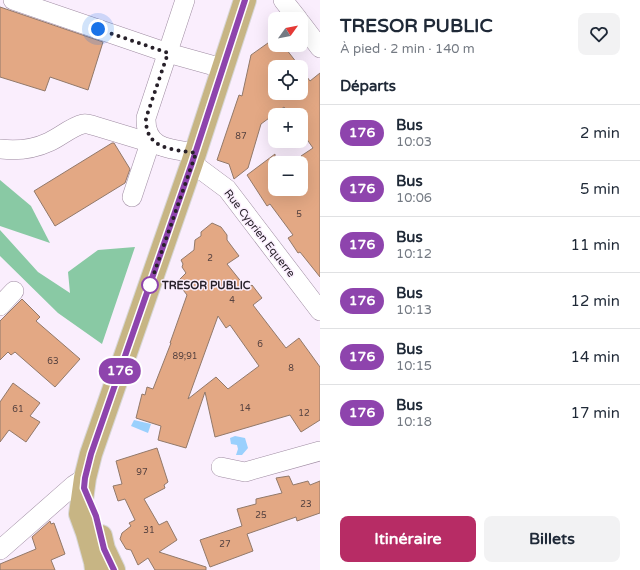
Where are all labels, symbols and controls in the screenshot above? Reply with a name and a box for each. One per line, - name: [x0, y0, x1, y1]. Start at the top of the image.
- north arrow: [268, 12, 308, 52]
- map controls: [268, 12, 308, 196]
- button: heart: [578, 13, 620, 55]
- text: TRESOR PUBLIC: [340, 15, 493, 37]
- your location: [88, 19, 108, 39]
- text: À pied · 2 min · 140 m: [340, 41, 475, 57]
- button: locate: [268, 60, 308, 100]
- text: Départs: [340, 77, 396, 95]
- button: +: [268, 108, 308, 148]
- text: Bus: [396, 116, 423, 134]
- text: 176: [349, 124, 375, 141]
- text: 2 min: [580, 124, 620, 142]
- house number: 87: [235, 131, 247, 142]
- text: 10:03: [396, 134, 432, 150]
- button: −: [268, 156, 308, 196]
- text: Bus: [396, 172, 423, 190]
- text: 176: [349, 180, 375, 197]
- text: 5 min: [580, 180, 620, 198]
- street label: Rue Cyprien Equerre: [221, 187, 298, 280]
- text: 10:06: [396, 190, 432, 206]
- house number: 5: [296, 209, 302, 220]
- text: Bus: [396, 228, 423, 246]
- text: 176: [349, 236, 375, 253]
- text: 11 min: [571, 236, 620, 254]
- text: 10:12: [396, 246, 432, 262]
- house number: 2: [207, 253, 213, 264]
- marker: TRESOR PUBLIC: [141, 276, 159, 294]
- place label: TRESOR PUBLIC: [161, 279, 251, 292]
- text: Bus: [396, 284, 423, 302]
- text: 176: [349, 292, 375, 309]
- text: 12 min: [571, 292, 620, 310]
- house number: 4: [229, 295, 235, 306]
- text: 10:13: [396, 302, 432, 318]
- house number: 6: [257, 339, 263, 350]
- text: Bus: [396, 340, 423, 358]
- text: 176: [349, 348, 375, 365]
- text: 14 min: [571, 348, 620, 366]
- house number: 89;91: [173, 351, 197, 362]
- house number: 63: [47, 356, 59, 367]
- line badge: 176: [97, 358, 143, 384]
- text: 10:15: [396, 358, 432, 374]
- text: 176: [107, 362, 133, 379]
- house number: 8: [288, 363, 294, 374]
- text: Bus: [396, 396, 423, 414]
- house number: 14: [239, 403, 251, 414]
- house number: 61: [12, 404, 24, 415]
- text: 176: [349, 404, 375, 421]
- text: 17 min: [571, 404, 620, 422]
- house number: 12: [298, 408, 310, 419]
- text: 10:18: [396, 414, 432, 430]
- house number: 97: [136, 467, 148, 478]
- house number: 23: [300, 499, 312, 510]
- house number: 25: [255, 510, 267, 521]
- button: Itinéraire: [340, 516, 476, 562]
- button: Billets: [484, 516, 620, 562]
- house number: 31: [143, 525, 155, 536]
- house number: 27: [219, 539, 231, 550]

